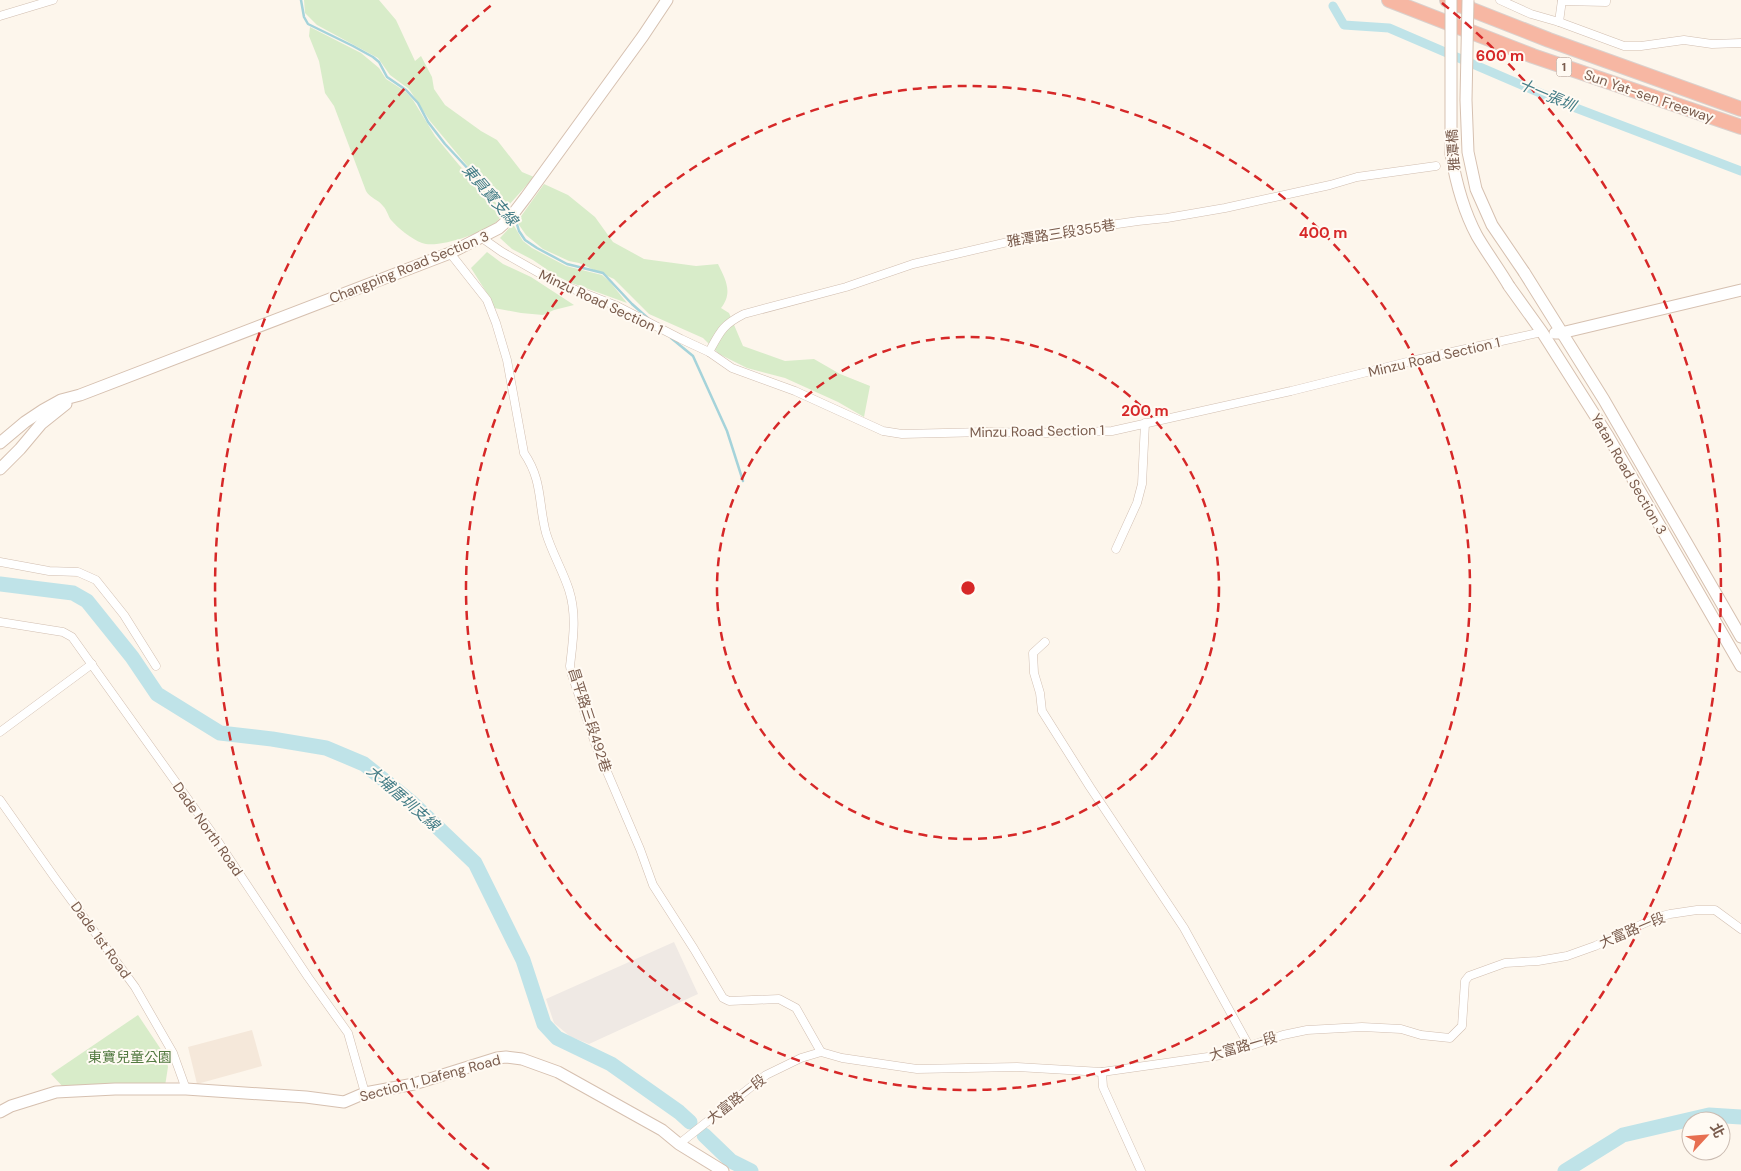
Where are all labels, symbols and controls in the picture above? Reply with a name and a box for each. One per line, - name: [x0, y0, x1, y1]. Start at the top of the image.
- text: 600 m: [1476, 46, 1524, 66]
- road number: 1: [1556, 58, 1572, 76]
- street label: Sun Yat-sen Freeway: [1582, 65, 1716, 127]
- water label: 十一張圳: [1515, 74, 1580, 117]
- street label: 雅潭橋: [1443, 128, 1463, 172]
- water label: 東員寶支線: [458, 160, 523, 231]
- street label: 雅潭路三段355巷: [1006, 216, 1116, 250]
- text: 400 m: [1299, 223, 1347, 243]
- street label: Changping Road Section 3: [327, 227, 491, 307]
- street label: Minzu Road Section 1: [536, 265, 666, 339]
- street label: Minzu Road Section 1: [1366, 333, 1502, 381]
- text: 200 m: [1121, 401, 1169, 421]
- street label: Yatan Road Section 3: [1587, 410, 1671, 538]
- street label: Minzu Road Section 1: [969, 421, 1105, 441]
- centre of rings: [959, 579, 977, 597]
- street label: 昌平路三段492巷: [565, 665, 615, 775]
- water label: 大埔厝圳支線: [362, 761, 445, 836]
- street label: Dade North Road: [169, 778, 247, 880]
- street label: Dade 1st Road: [67, 898, 135, 982]
- street label: 大富路一段: [1596, 908, 1668, 952]
- street label: 大富路一段: [1207, 1028, 1279, 1064]
- park label: 東寶兒童公園: [88, 1048, 172, 1066]
- street label: Section 1, Dafeng Road: [358, 1051, 502, 1105]
- street label: 大富路一段: [703, 1070, 769, 1128]
- north arrow: [1681, 1111, 1731, 1161]
- text: 北: [1707, 1120, 1729, 1141]

